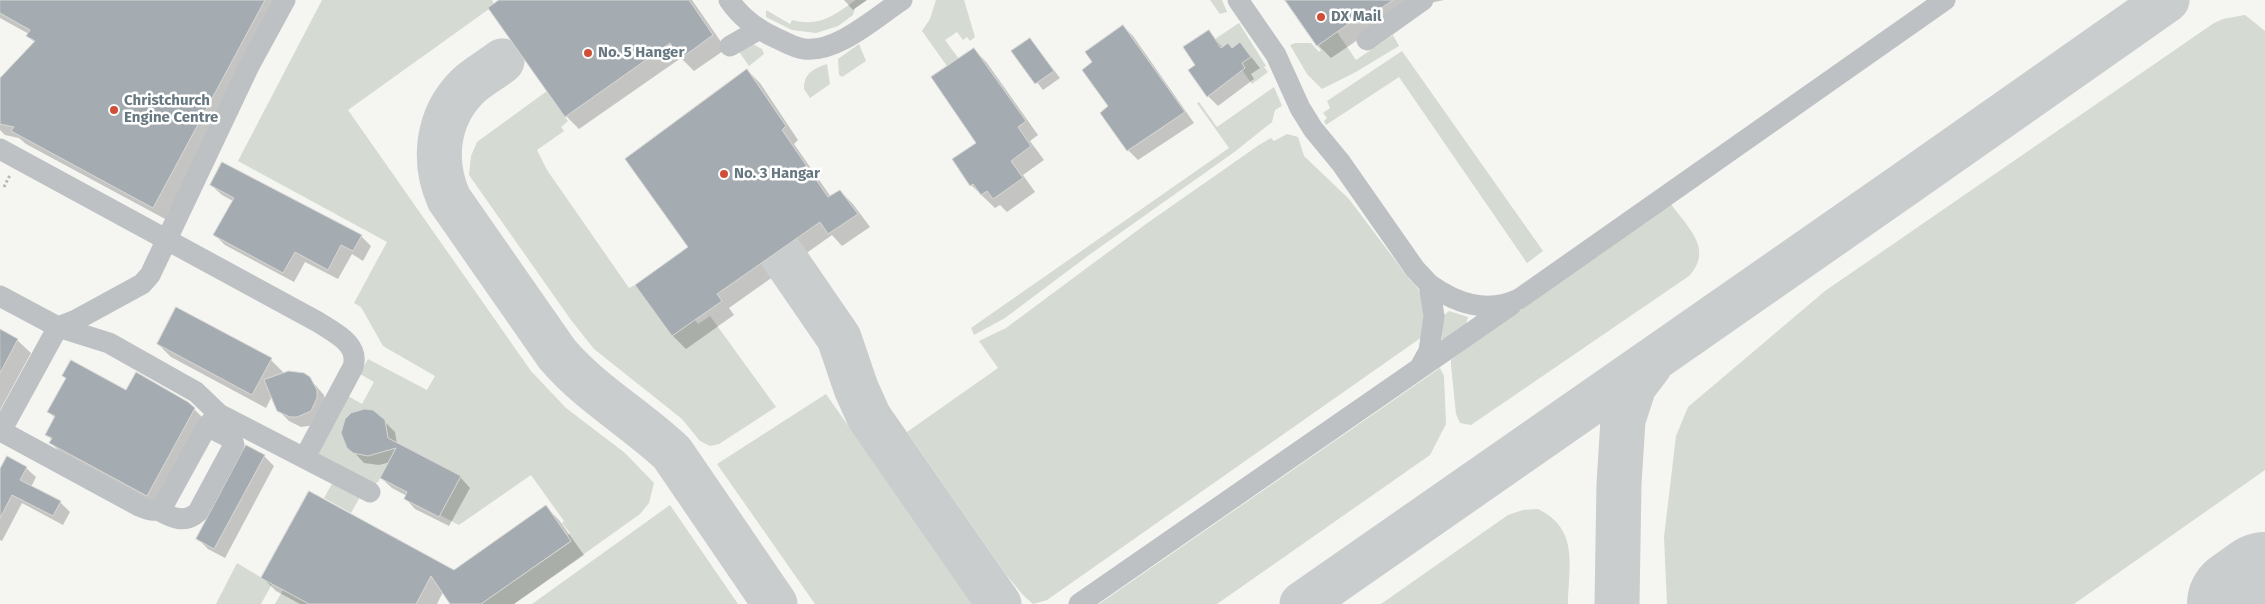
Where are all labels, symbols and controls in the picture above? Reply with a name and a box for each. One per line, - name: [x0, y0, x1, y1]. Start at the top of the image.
- place label: DX Mail: [1331, 8, 1381, 26]
- marker: DX Mail: [1315, 11, 1327, 23]
- place label: No. 5 Hanger: [598, 44, 684, 62]
- marker: No. 5 Hanger: [582, 47, 594, 59]
- place label: Christchurch Engine Centre: [124, 92, 218, 127]
- marker: Christchurch Engine Centre: [108, 104, 120, 116]
- place label: No. 3 Hangar: [734, 165, 820, 183]
- marker: No. 3 Hangar: [718, 168, 730, 180]

